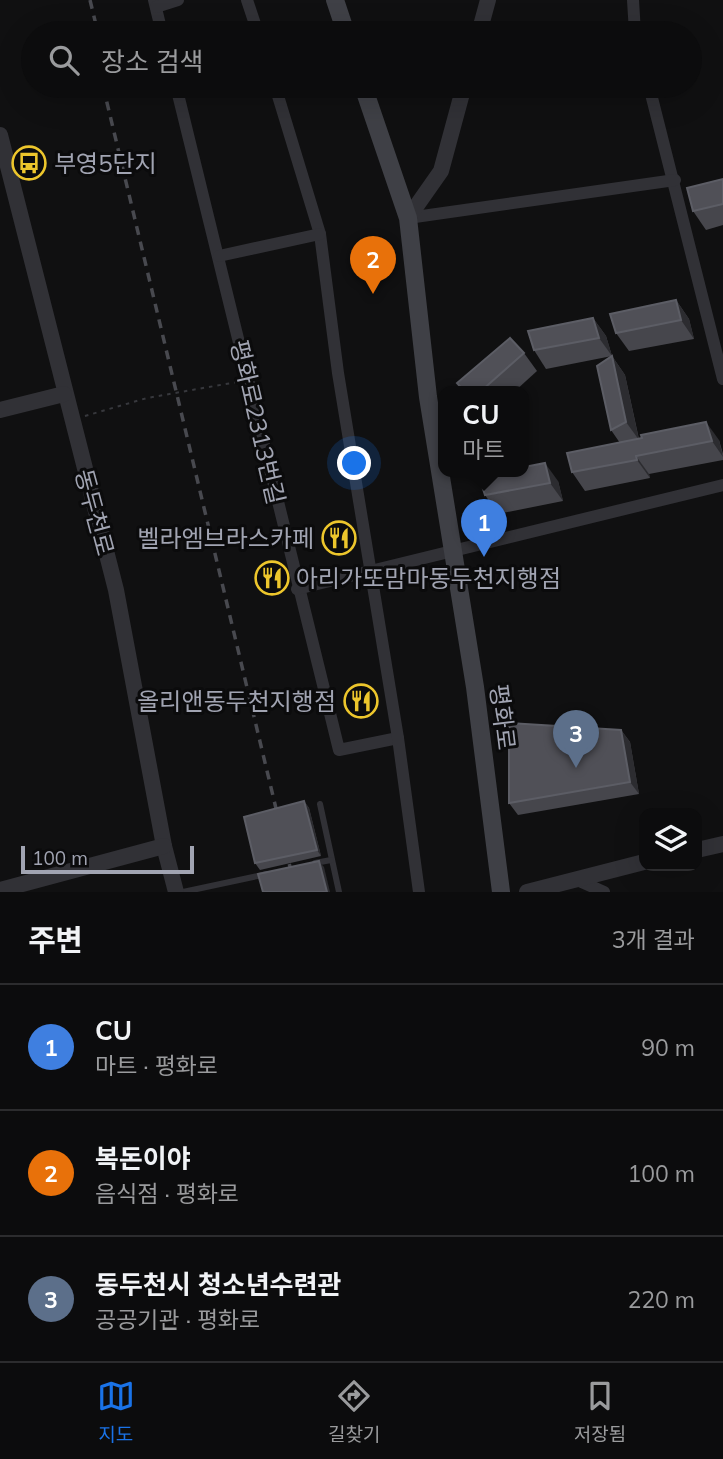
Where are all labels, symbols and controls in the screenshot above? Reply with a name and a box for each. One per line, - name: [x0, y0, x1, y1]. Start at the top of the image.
- search box: [21, 21, 702, 98]
- icon: search: [45, 41, 83, 79]
- text: 장소 검색: [101, 45, 203, 78]
- bus stop icon: 부영5단지: [10, 144, 48, 182]
- place label: 부영5단지: [54, 148, 157, 178]
- pin: 2: [350, 236, 396, 294]
- street label: 평화로2313번길: [224, 337, 292, 507]
- popup: [438, 386, 529, 477]
- text: CU: [462, 398, 499, 431]
- text: 마트: [462, 435, 505, 464]
- your location: [337, 446, 371, 480]
- street label: 동두천로: [69, 465, 121, 559]
- pin: 1: [461, 499, 507, 557]
- restaurant icon: 벨라엠브라스카페: [320, 519, 358, 557]
- place label: 벨라엠브라스카페: [137, 523, 314, 553]
- restaurant icon: 아리가또맘마동두천지행점: [253, 559, 291, 597]
- place label: 아리가또맘마동두천지행점: [296, 563, 561, 593]
- restaurant icon: 올리앤동두천지행점: [342, 682, 380, 720]
- street label: 평화로: [484, 682, 522, 752]
- place label: 올리앤동두천지행점: [137, 686, 336, 716]
- pin: 3: [553, 710, 599, 768]
- map controls: [639, 808, 702, 871]
- button: layers: [639, 808, 702, 871]
- scale bar: [21, 843, 194, 875]
- text: 100 m: [32, 846, 88, 870]
- text: 주변: [28, 921, 83, 959]
- text: 3개 결과: [612, 925, 695, 954]
- text: CU: [95, 1014, 132, 1047]
- text: 1: [44, 1033, 58, 1062]
- text: 90 m: [641, 1033, 695, 1062]
- text: 마트 · 평화로: [95, 1051, 218, 1080]
- text: 복돈이야: [95, 1142, 191, 1175]
- text: 2: [44, 1159, 58, 1188]
- text: 100 m: [627, 1159, 695, 1188]
- text: 음식점 · 평화로: [95, 1179, 239, 1208]
- text: 동두천시 청소년수련관: [95, 1268, 341, 1301]
- text: 3: [44, 1285, 58, 1314]
- text: 220 m: [627, 1285, 695, 1314]
- text: 공공기관 · 평화로: [95, 1305, 260, 1334]
- tab: 지도: [97, 1377, 135, 1446]
- tab: 길찾기: [328, 1377, 380, 1446]
- tab: 저장됨: [574, 1377, 626, 1446]

